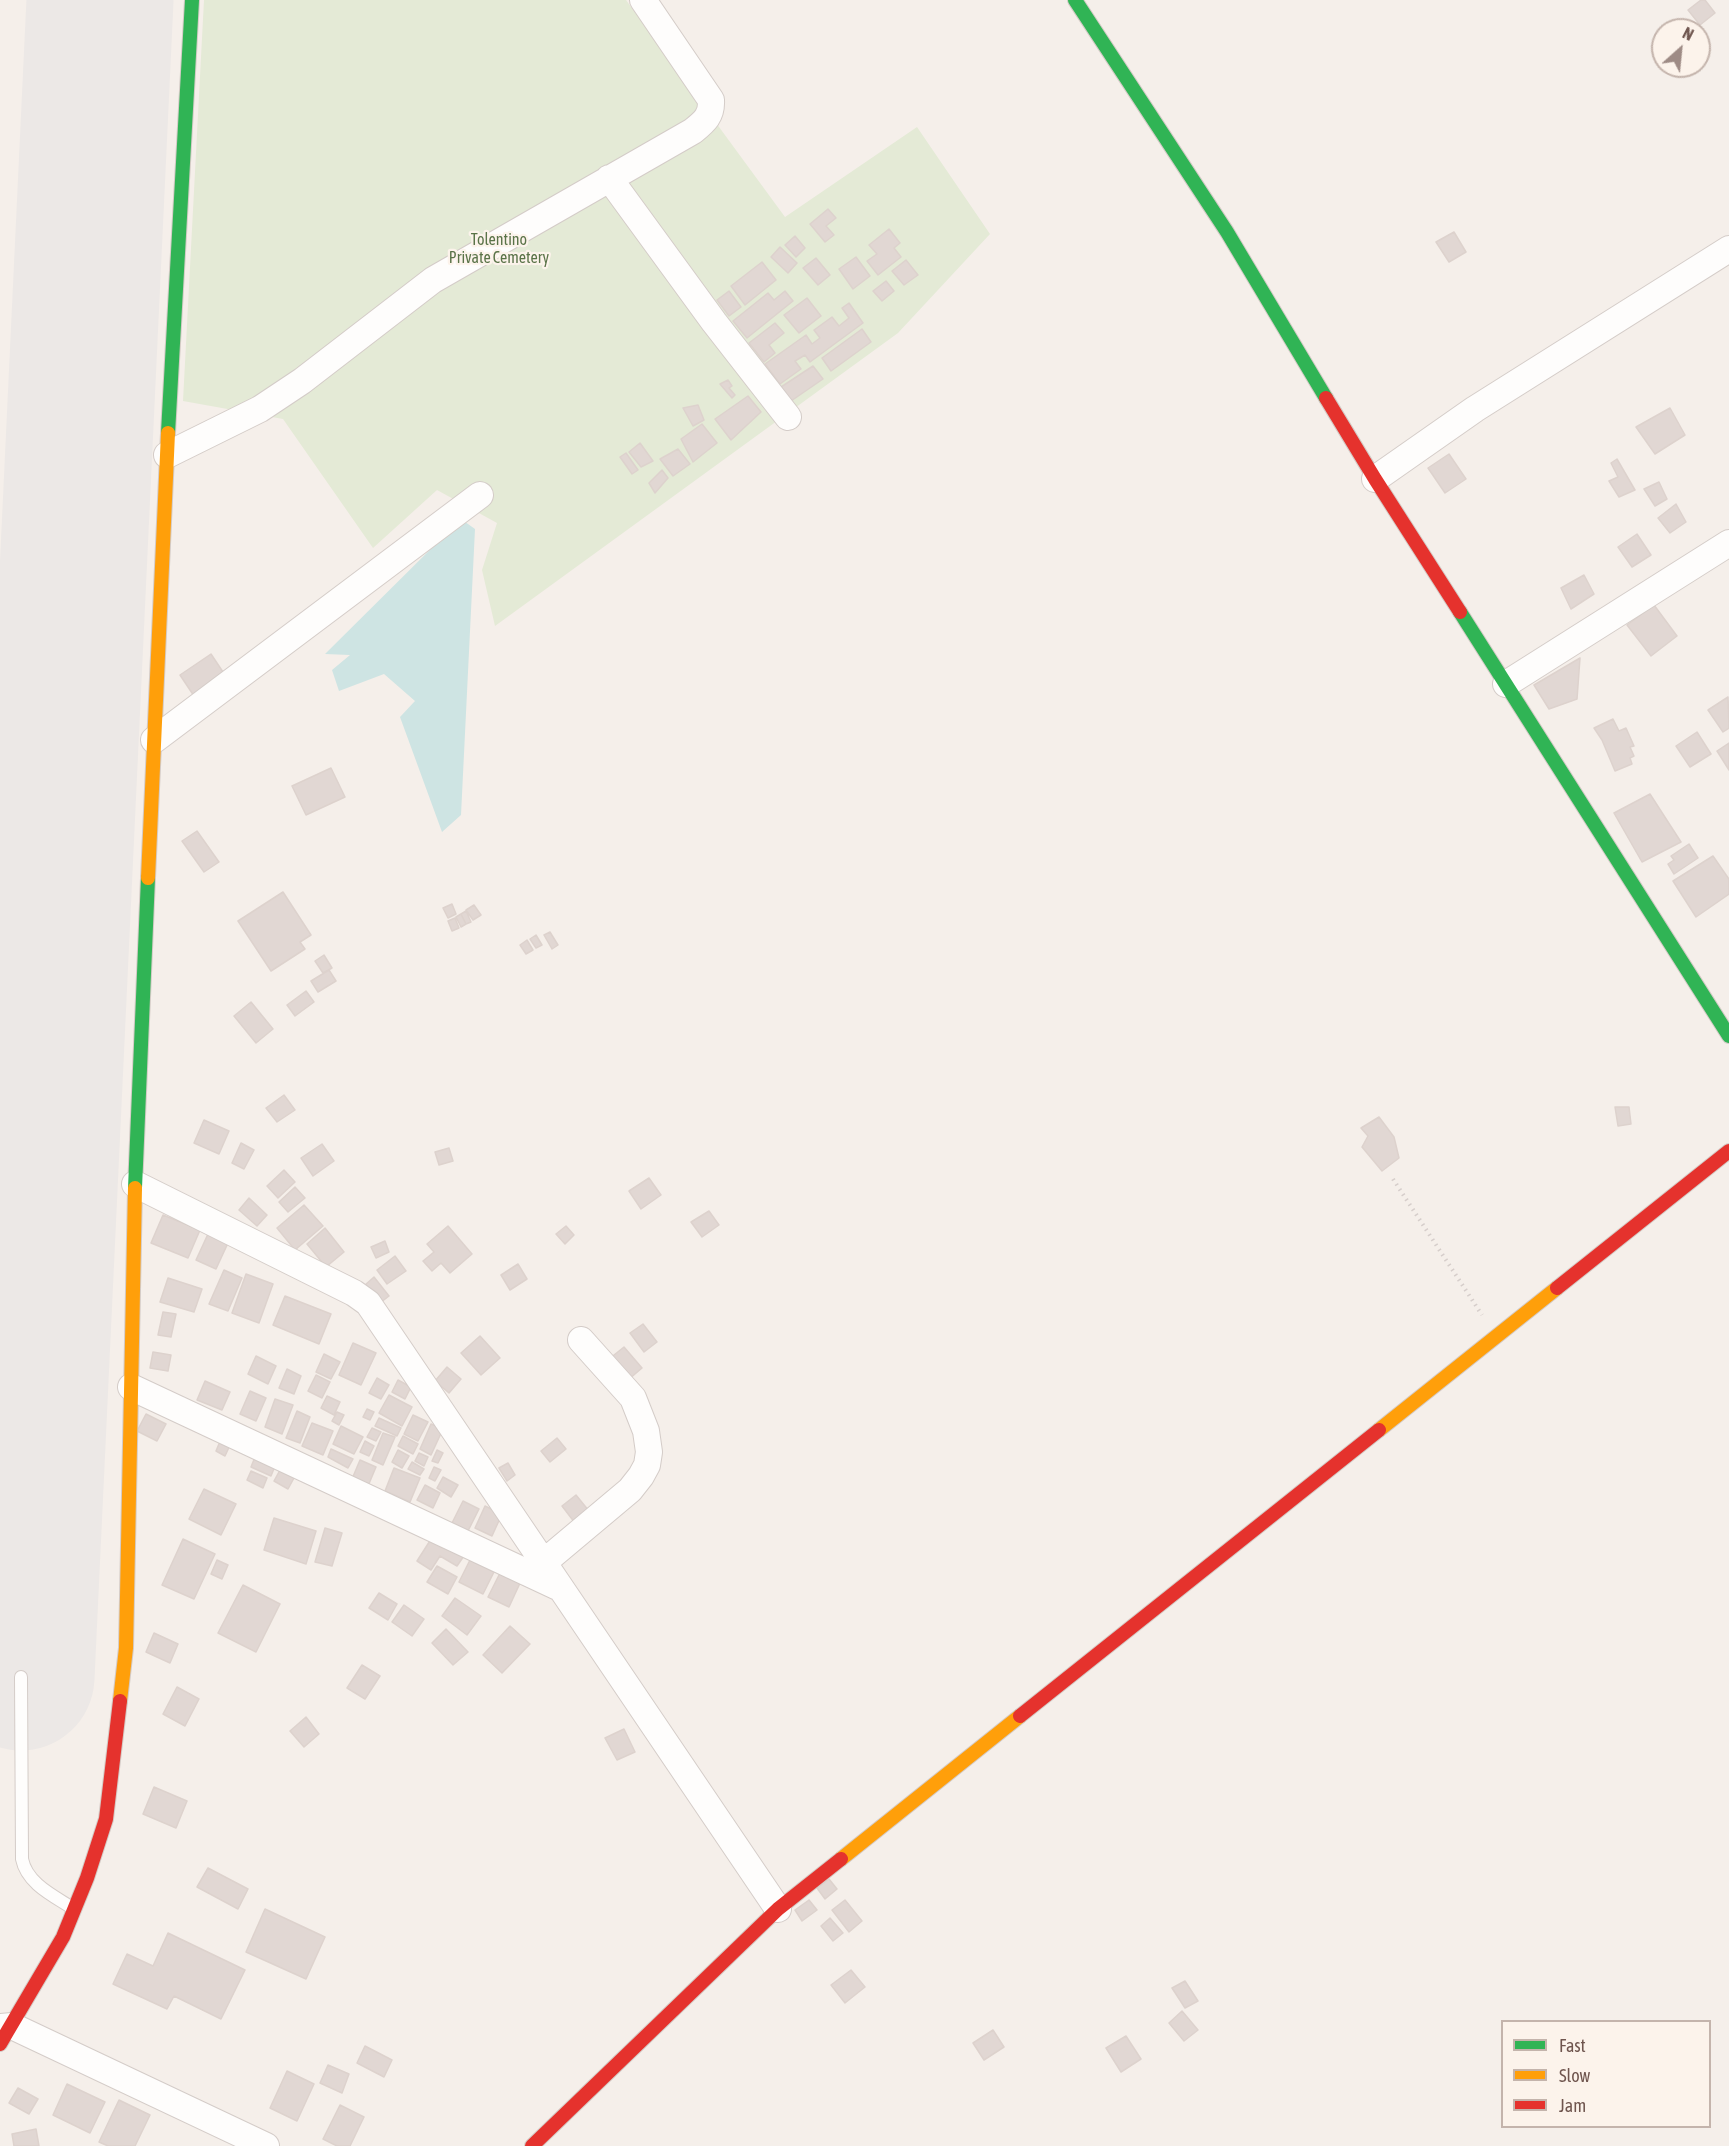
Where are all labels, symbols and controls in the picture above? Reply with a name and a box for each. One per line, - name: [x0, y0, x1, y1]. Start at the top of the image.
- north arrow: [1651, 18, 1711, 78]
- text: N: [1680, 24, 1697, 44]
- park label: Tolentino Private Cemetery: [449, 230, 549, 268]
- legend: [1501, 2020, 1711, 2128]
- text: Fast: [1559, 2035, 1586, 2056]
- text: Slow: [1559, 2065, 1590, 2086]
- text: Jam: [1559, 2095, 1586, 2116]

